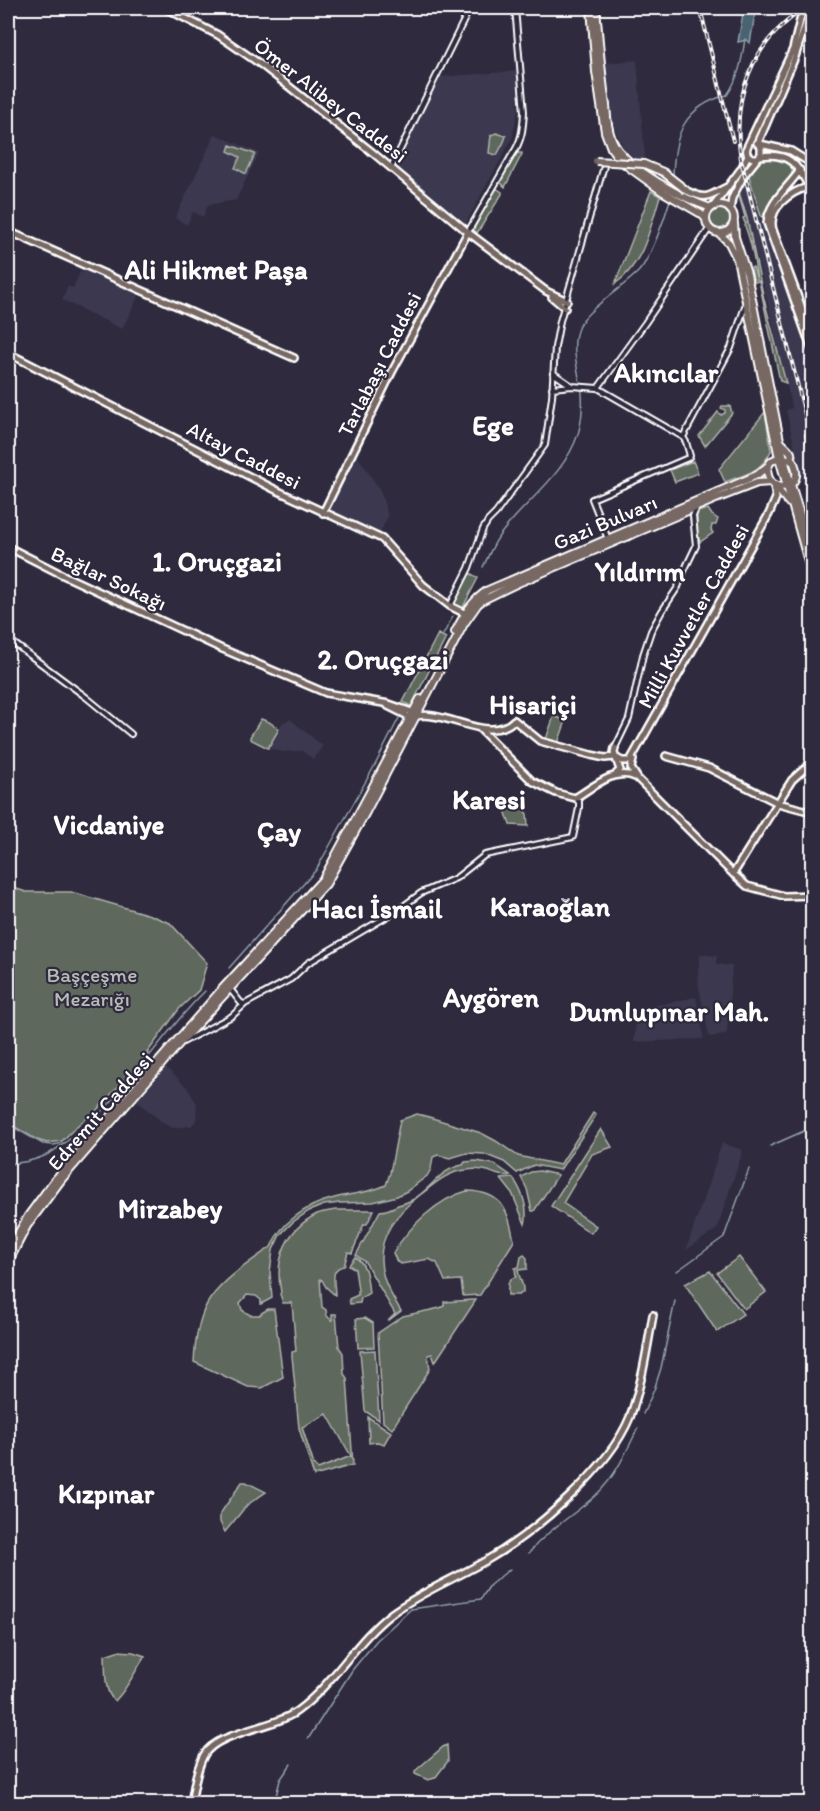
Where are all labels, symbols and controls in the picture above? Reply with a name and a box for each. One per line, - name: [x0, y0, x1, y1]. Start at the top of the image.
- street label: Ömer Alibey Caddesi: [249, 32, 413, 168]
- district label: Ali Hikmet Paşa: [123, 253, 308, 286]
- street label: Tarlabaşı Caddesi: [332, 288, 426, 440]
- district label: Akıncılar: [613, 356, 719, 389]
- district label: Ege: [472, 409, 514, 442]
- street label: Altay Caddesi: [183, 416, 305, 494]
- street label: Gazi Bulvarı: [549, 489, 661, 555]
- street label: Milli Kuvvetler Caddesi: [632, 520, 754, 712]
- street label: Bağlar Sokağı: [47, 540, 171, 616]
- district label: 1. Oruçgazi: [152, 545, 282, 578]
- district label: Yıldırım: [594, 555, 686, 588]
- district label: 2. Oruçgazi: [317, 643, 449, 676]
- district label: Hisariçi: [489, 688, 577, 721]
- district label: Karesi: [452, 783, 526, 816]
- district label: Vicdaniye: [54, 808, 165, 841]
- district label: Çay: [257, 815, 301, 848]
- district label: Karaoğlan: [490, 890, 611, 923]
- district label: Hacı İsmail: [312, 892, 443, 925]
- park label: Başçeşme Mezarığı: [47, 962, 137, 1011]
- district label: Aygören: [442, 981, 540, 1014]
- district label: Dumlupınar Mah.: [569, 995, 769, 1028]
- street label: Edremit Caddesi: [42, 1047, 158, 1175]
- district label: Mirzabey: [118, 1192, 222, 1225]
- district label: Kızpınar: [58, 1477, 155, 1510]

